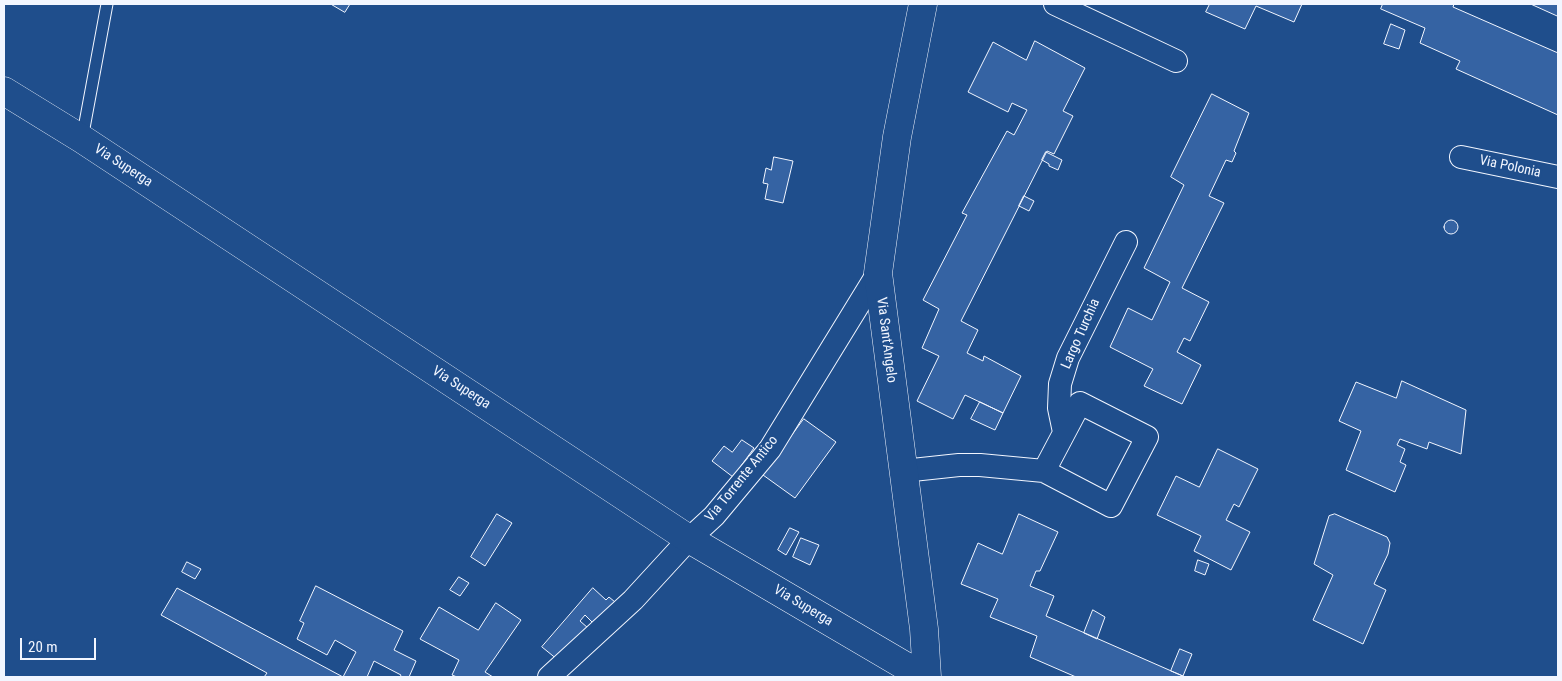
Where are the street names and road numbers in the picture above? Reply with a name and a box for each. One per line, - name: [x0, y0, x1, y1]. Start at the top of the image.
- street label: Via Superga: [91, 141, 155, 191]
- street label: Via Polonia: [1478, 152, 1542, 182]
- street label: Via Sant'Angelo: [872, 296, 900, 384]
- street label: Largo Turchia: [1058, 296, 1104, 372]
- street label: Via Superga: [429, 363, 493, 413]
- street label: Via Torrente Antico: [702, 433, 782, 525]
- street label: Via Superga: [770, 582, 836, 630]

